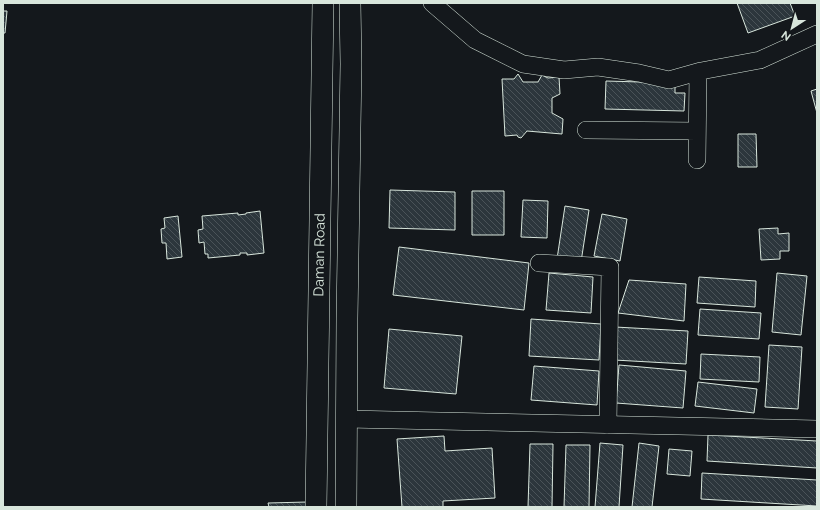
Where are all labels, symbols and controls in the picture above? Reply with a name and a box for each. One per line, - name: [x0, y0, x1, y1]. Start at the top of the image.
- north arrow: [772, 8, 812, 48]
- text: N: [779, 28, 794, 43]
- street label: Daman Road: [310, 213, 328, 297]

